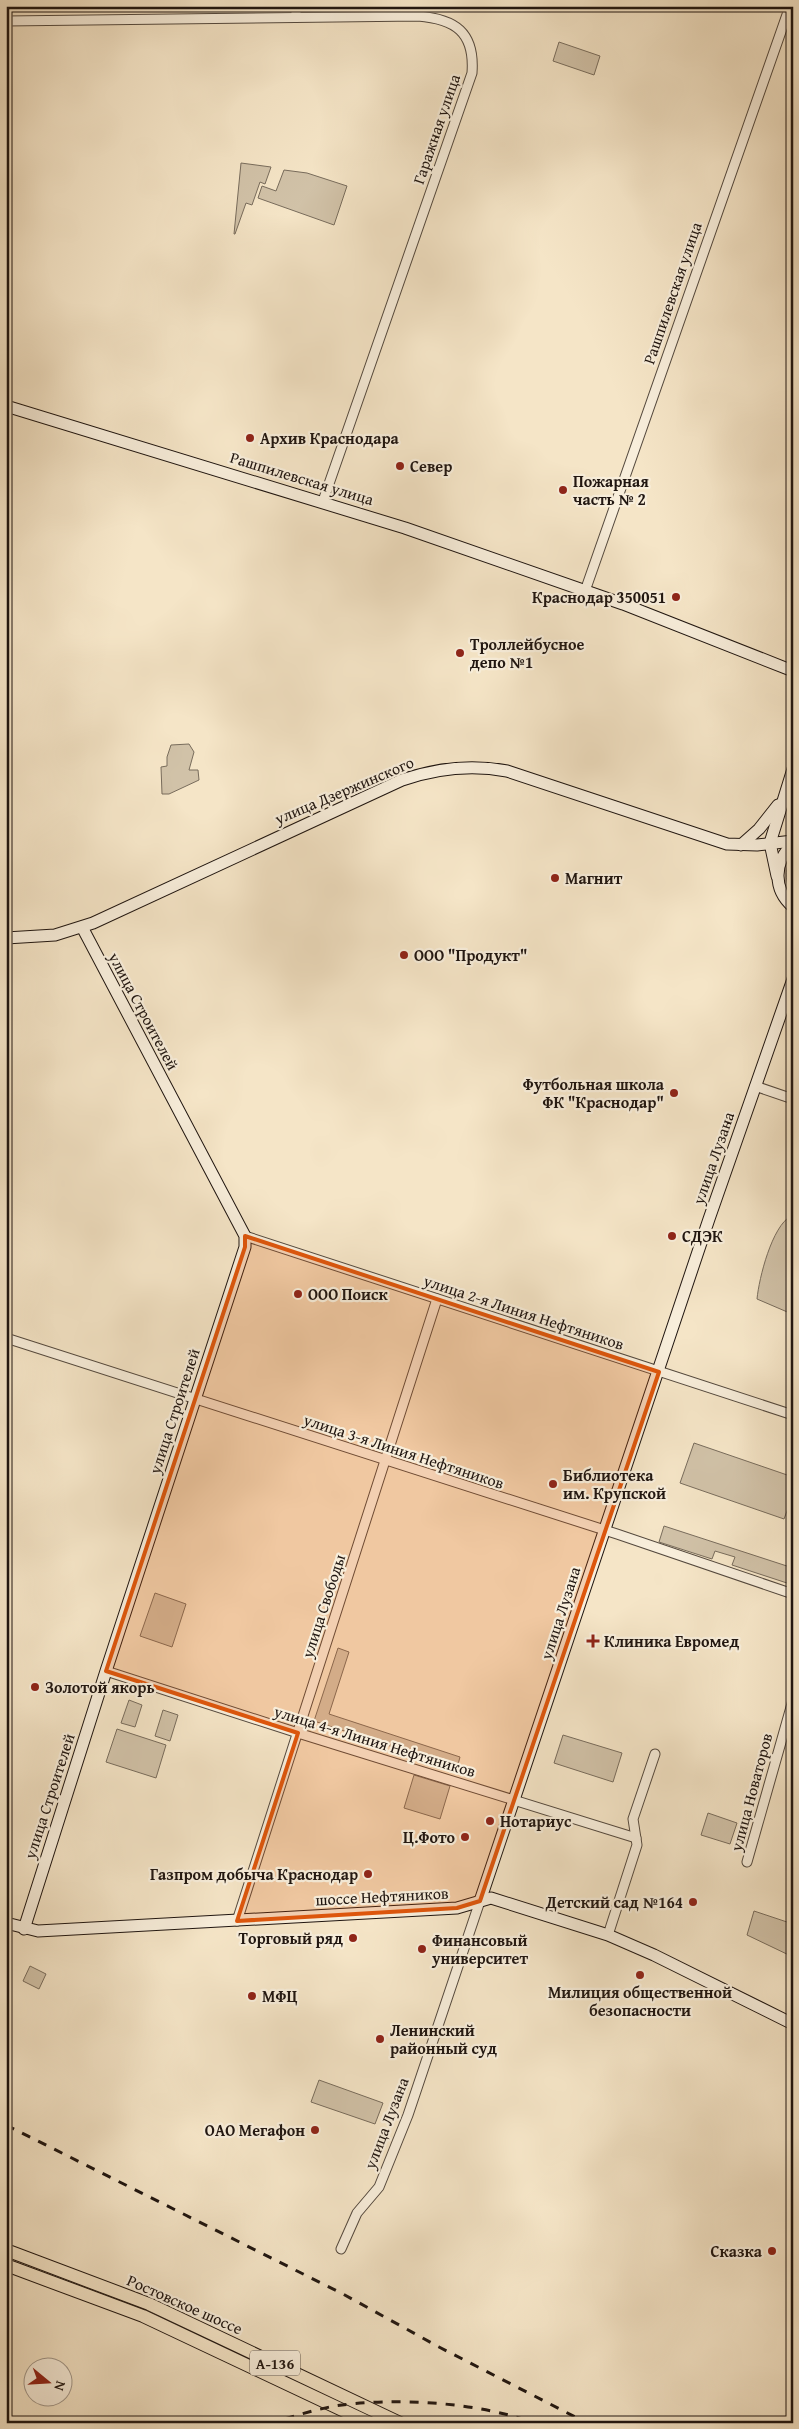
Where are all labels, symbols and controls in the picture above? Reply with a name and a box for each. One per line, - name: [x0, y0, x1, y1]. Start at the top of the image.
- street label: Гаражная улица: [406, 70, 466, 187]
- street label: Рашпилевская улица: [636, 218, 708, 367]
- place label: Архив Краснодара: [260, 426, 400, 450]
- marker: Архив Краснодара: [244, 432, 256, 444]
- street label: Рашпилевская улица: [227, 445, 377, 511]
- place label: Север: [410, 454, 452, 478]
- marker: Север: [394, 460, 406, 472]
- place label: Пожарная часть № 2: [573, 469, 649, 511]
- marker: Пожарная часть № 2: [557, 484, 569, 496]
- place label: Краснодар 350051: [532, 585, 666, 609]
- marker: Краснодар 350051: [670, 591, 682, 603]
- place label: Троллейбусное депо №1: [470, 632, 585, 674]
- marker: Троллейбусное депо №1: [454, 647, 466, 659]
- street label: улица Дзержинского: [270, 750, 417, 831]
- place label: Магнит: [565, 866, 623, 890]
- marker: Магнит: [549, 872, 561, 884]
- place label: ООО "Продукт": [414, 943, 528, 967]
- street label: улица Строителей: [102, 947, 185, 1075]
- marker: ООО "Продукт": [398, 949, 410, 961]
- place label: Футбольная школа ФК "Краснодар": [523, 1072, 665, 1114]
- marker: Футбольная школа ФК "Краснодар": [668, 1087, 680, 1099]
- street label: улица Лузана: [686, 1108, 740, 1208]
- place label: СДЭК: [682, 1224, 723, 1248]
- marker: СДЭК: [666, 1230, 678, 1242]
- street label: улица 2-я Линия Нефтяников: [420, 1268, 627, 1356]
- place label: ООО Поиск: [308, 1282, 388, 1306]
- marker: ООО Поиск: [292, 1288, 304, 1300]
- street label: улица Строителей: [142, 1345, 206, 1478]
- street label: улица 3-я Линия Нефтяников: [300, 1407, 507, 1495]
- place label: Библиотека им. Крупской: [563, 1463, 666, 1505]
- marker: Библиотека им. Крупской: [547, 1478, 559, 1490]
- street label: улица Свободы: [295, 1551, 351, 1662]
- street label: улица Лузана: [533, 1563, 586, 1664]
- place label: Клиника Евромед: [604, 1629, 739, 1653]
- marker: Клиника Евромед: [586, 1634, 600, 1648]
- place label: Золотой якорь: [45, 1675, 155, 1699]
- marker: Золотой якорь: [29, 1681, 41, 1693]
- street label: улица 4-я Линия Нефтяников: [270, 1699, 479, 1783]
- street label: улица Строителей: [17, 1730, 81, 1863]
- street label: улица Новаторов: [723, 1730, 778, 1855]
- place label: Нотариус: [500, 1809, 572, 1833]
- marker: Нотариус: [484, 1815, 496, 1827]
- place label: Ц.Фото: [403, 1825, 455, 1849]
- marker: Ц.Фото: [459, 1831, 471, 1843]
- place label: Газпром добыча Краснодар: [150, 1862, 358, 1886]
- marker: Газпром добыча Краснодар: [362, 1868, 374, 1880]
- street label: шоссе Нефтяников: [315, 1881, 449, 1911]
- place label: Детский сад №164: [545, 1890, 683, 1914]
- marker: Детский сад №164: [687, 1896, 699, 1908]
- place label: Торговый ряд: [238, 1926, 343, 1950]
- place label: Финансовый университет: [431, 1928, 528, 1970]
- marker: Торговый ряд: [347, 1932, 359, 1944]
- marker: Финансовый университет: [416, 1943, 428, 1955]
- marker: Милиция общественной безопасности: [634, 1969, 646, 1981]
- place label: Милиция общественной безопасности: [548, 1980, 732, 2022]
- place label: МФЦ: [262, 1984, 297, 2008]
- marker: МФЦ: [246, 1990, 258, 2002]
- place label: Ленинский районный суд: [390, 2018, 497, 2060]
- marker: Ленинский районный суд: [374, 2033, 386, 2045]
- street label: улица Лузана: [357, 2073, 415, 2173]
- place label: ОАО Мегафон: [205, 2118, 305, 2142]
- marker: ОАО Мегафон: [309, 2124, 321, 2136]
- place label: Сказка: [711, 2239, 763, 2263]
- marker: Сказка: [766, 2245, 778, 2257]
- street label: Ростовское шоссе: [123, 2268, 247, 2340]
- road number: А-136: [250, 2350, 300, 2376]
- north arrow: [22, 2356, 72, 2406]
- text: N: [49, 2378, 71, 2394]

